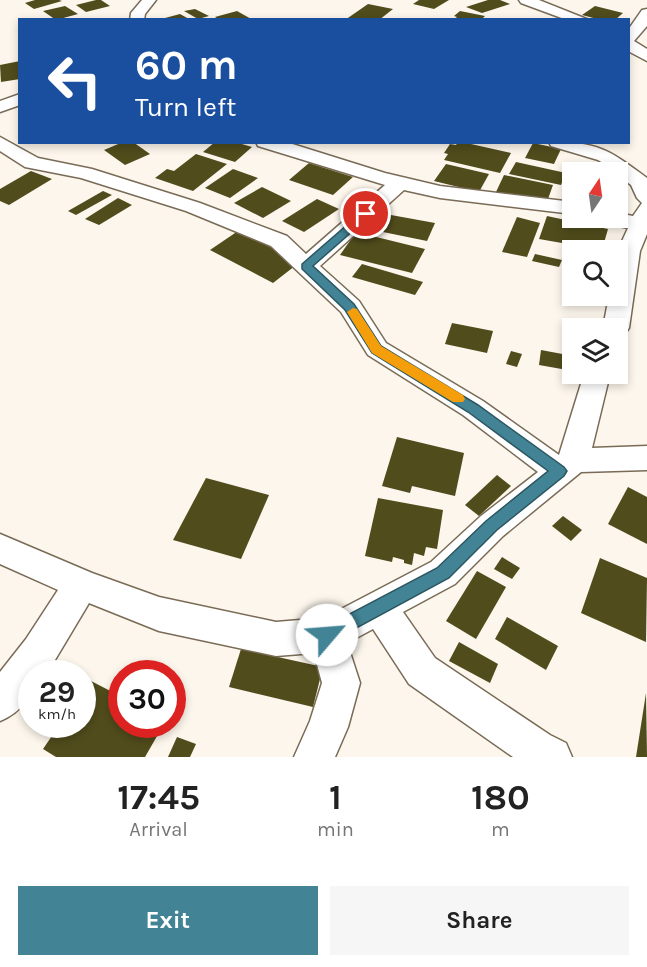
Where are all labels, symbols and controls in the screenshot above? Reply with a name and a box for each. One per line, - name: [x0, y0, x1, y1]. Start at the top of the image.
- text: 60 m: [135, 40, 238, 90]
- icon: left: [36, 42, 114, 120]
- text: Turn left: [135, 91, 236, 123]
- north arrow: [562, 162, 628, 228]
- map controls: [562, 162, 628, 384]
- pin: [340, 188, 391, 239]
- icon: arrive: [349, 197, 382, 230]
- button: search: [562, 240, 628, 306]
- button: layers: [562, 318, 628, 384]
- position arrow: [295, 603, 359, 667]
- speed limit sign: 30: [108, 660, 186, 738]
- text: 29: [39, 674, 75, 710]
- text: km/h: [38, 705, 76, 723]
- text: 17:45: [117, 776, 200, 818]
- text: 1: [329, 776, 342, 818]
- text: 180: [471, 776, 530, 818]
- text: Arrival: [129, 818, 188, 841]
- text: min: [317, 818, 354, 841]
- text: m: [491, 818, 510, 841]
- button: Exit: [18, 886, 318, 955]
- button: Share: [330, 886, 629, 955]

